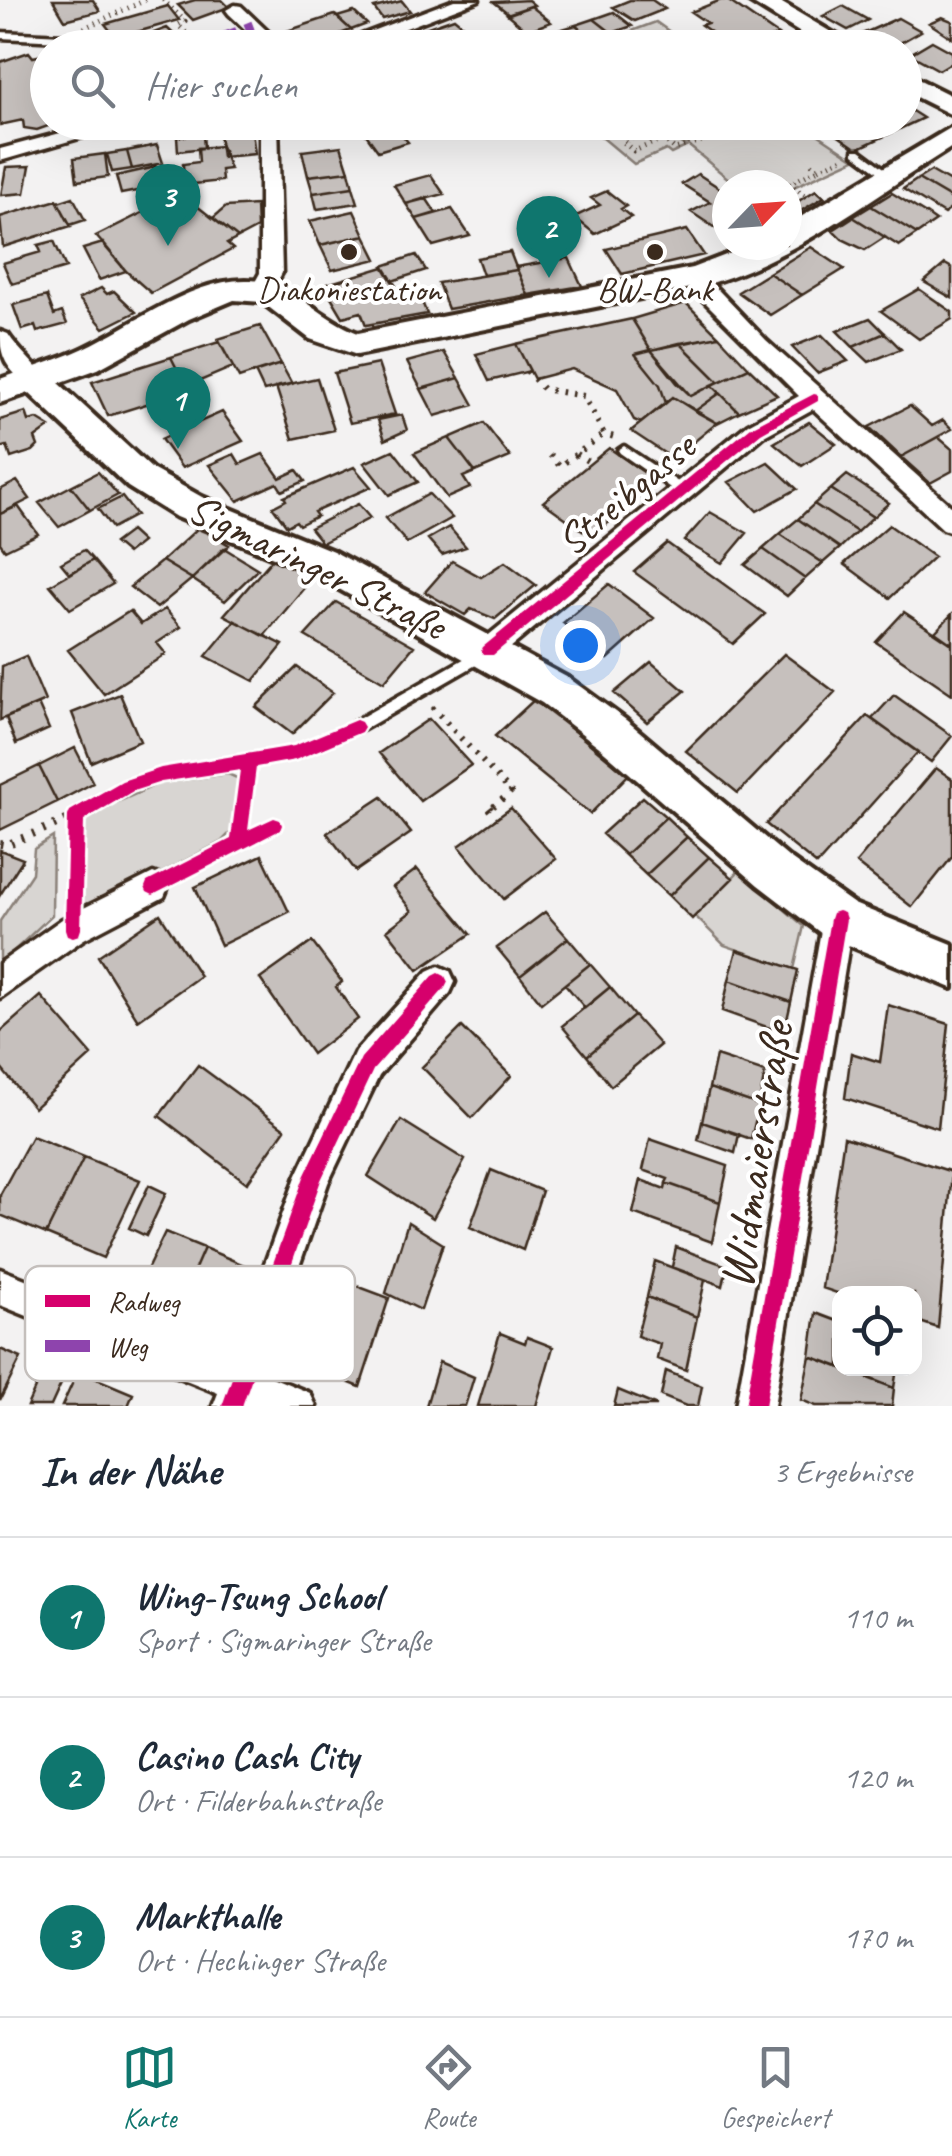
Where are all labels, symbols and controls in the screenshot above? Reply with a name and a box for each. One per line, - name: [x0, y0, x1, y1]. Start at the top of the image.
- search box: [30, 30, 922, 140]
- icon: search: [65, 58, 120, 113]
- text: Hier suchen: [145, 62, 297, 109]
- pin: 3: [136, 164, 200, 246]
- north arrow: [712, 170, 802, 260]
- pin: 2: [516, 196, 582, 278]
- marker: Diakoniestation: [338, 241, 360, 263]
- marker: BW-Bank: [644, 241, 666, 263]
- place label: Diakoniestation: [257, 267, 443, 312]
- place label: BW-Bank: [597, 267, 715, 312]
- pin: 1: [146, 366, 210, 449]
- street label: Streibgasse: [546, 419, 709, 567]
- street label: Sigmaringer Straße: [180, 482, 457, 654]
- your location: [555, 620, 606, 671]
- street label: Widmaierstraße: [704, 1014, 809, 1293]
- legend: [25, 1266, 355, 1381]
- text: Radweg: [108, 1284, 182, 1319]
- map controls: [832, 1286, 922, 1376]
- button: locate: [832, 1286, 922, 1376]
- text: Weg: [108, 1329, 149, 1364]
- text: In der Nähe: [40, 1445, 221, 1498]
- text: 3 Ergebnisse: [773, 1451, 912, 1492]
- text: Wing-Tsung School: [135, 1573, 381, 1620]
- text: 1: [65, 1597, 80, 1638]
- text: 110 m: [843, 1597, 912, 1638]
- text: Sport · Sigmaringer Straße: [135, 1620, 431, 1661]
- text: Casino Cash City: [135, 1733, 358, 1780]
- text: 2: [65, 1757, 80, 1798]
- text: 120 m: [843, 1757, 912, 1798]
- text: Ort · Filderbahnstraße: [135, 1780, 381, 1821]
- text: Markthalle: [135, 1893, 280, 1940]
- text: 3: [65, 1917, 80, 1958]
- text: 170 m: [843, 1917, 912, 1958]
- text: Ort · Hechinger Straße: [135, 1940, 385, 1981]
- tab: Karte: [122, 2040, 177, 2135]
- tab: Route: [421, 2040, 476, 2135]
- tab: Gespeichert: [721, 2040, 830, 2135]

